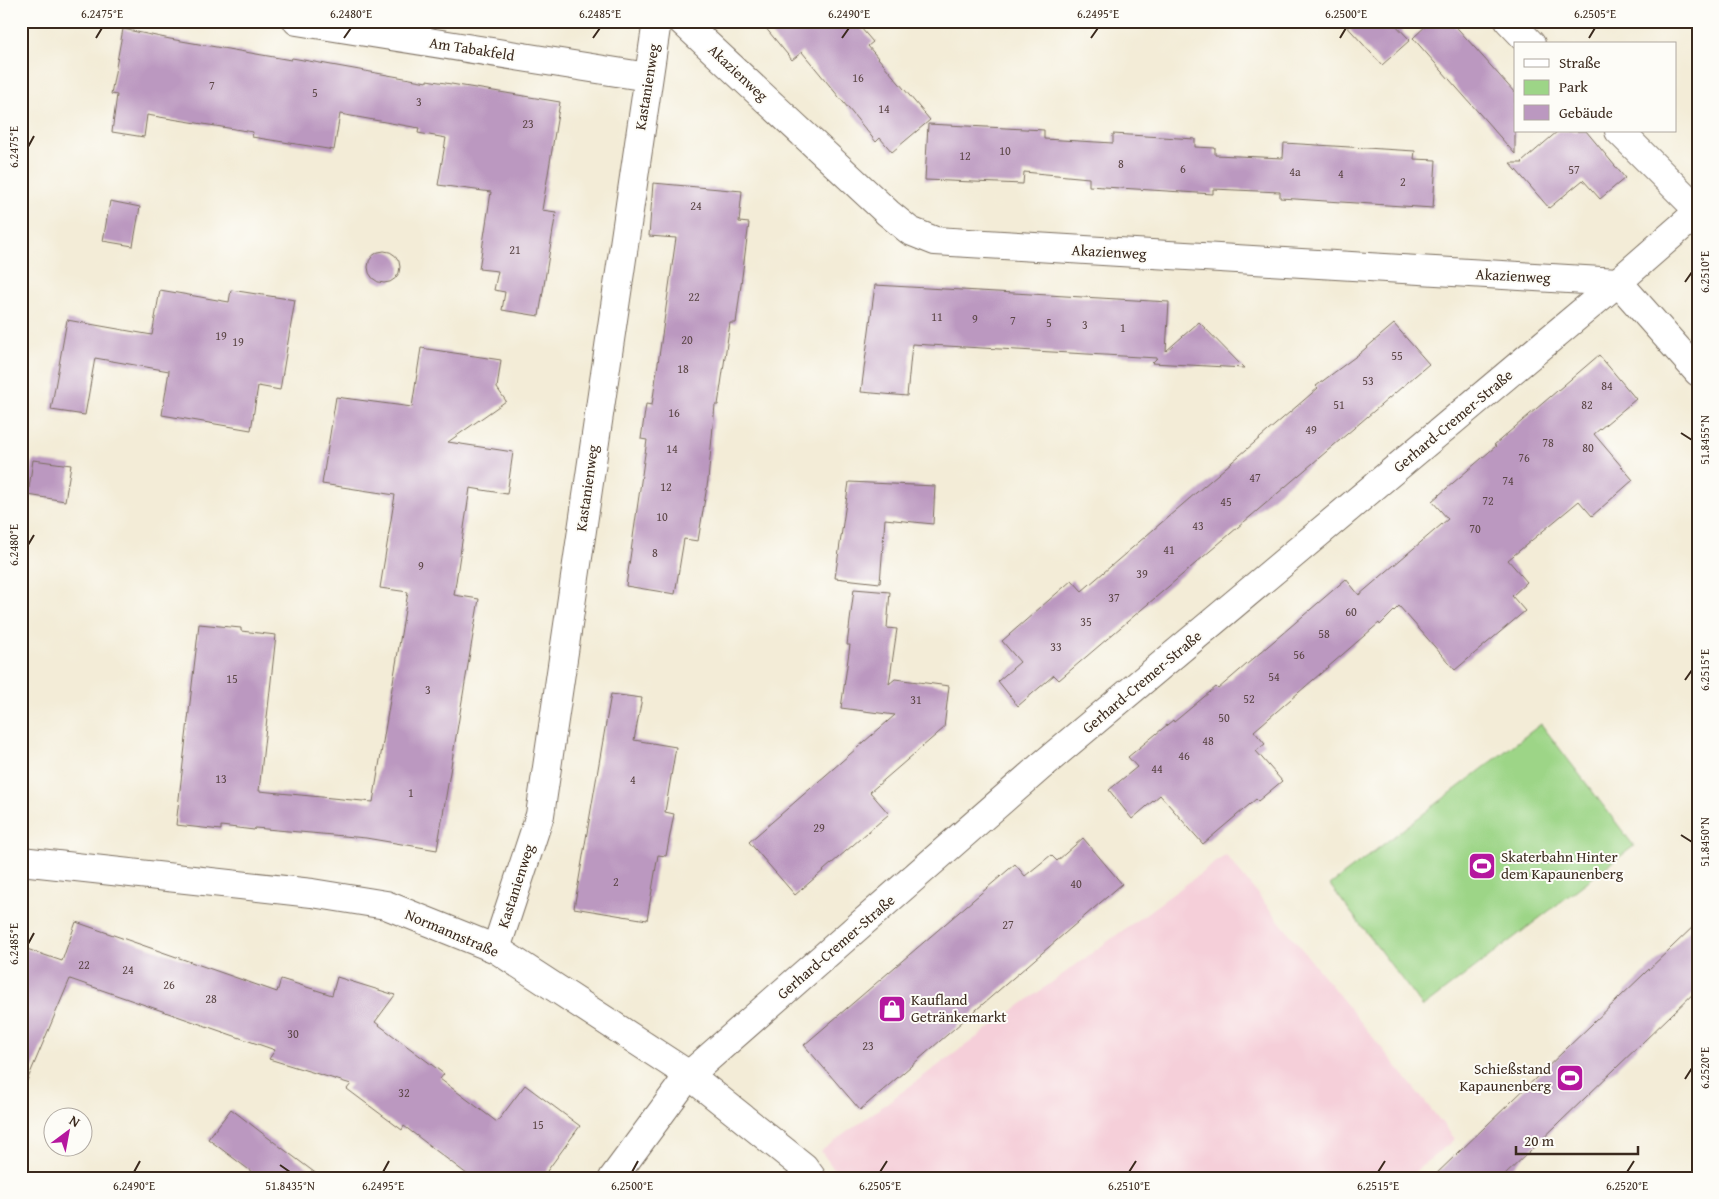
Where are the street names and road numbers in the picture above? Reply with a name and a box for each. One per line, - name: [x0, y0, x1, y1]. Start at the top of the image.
- street label: Am Tabakfeld: [428, 31, 516, 66]
- street label: Akazienweg: [704, 39, 773, 106]
- street label: Kastanienweg: [629, 42, 664, 132]
- street label: Akazienweg: [1071, 239, 1148, 264]
- street label: Akazienweg: [1475, 263, 1552, 288]
- street label: Gerhard-Cremer-Straße: [1388, 364, 1517, 477]
- street label: Kastanienweg: [570, 443, 603, 533]
- street label: Gerhard-Cremer-Straße: [1077, 625, 1206, 738]
- street label: Kastanienweg: [492, 841, 539, 931]
- street label: Gerhard-Cremer-Straße: [772, 889, 899, 1004]
- street label: Normannstraße: [402, 903, 502, 962]

